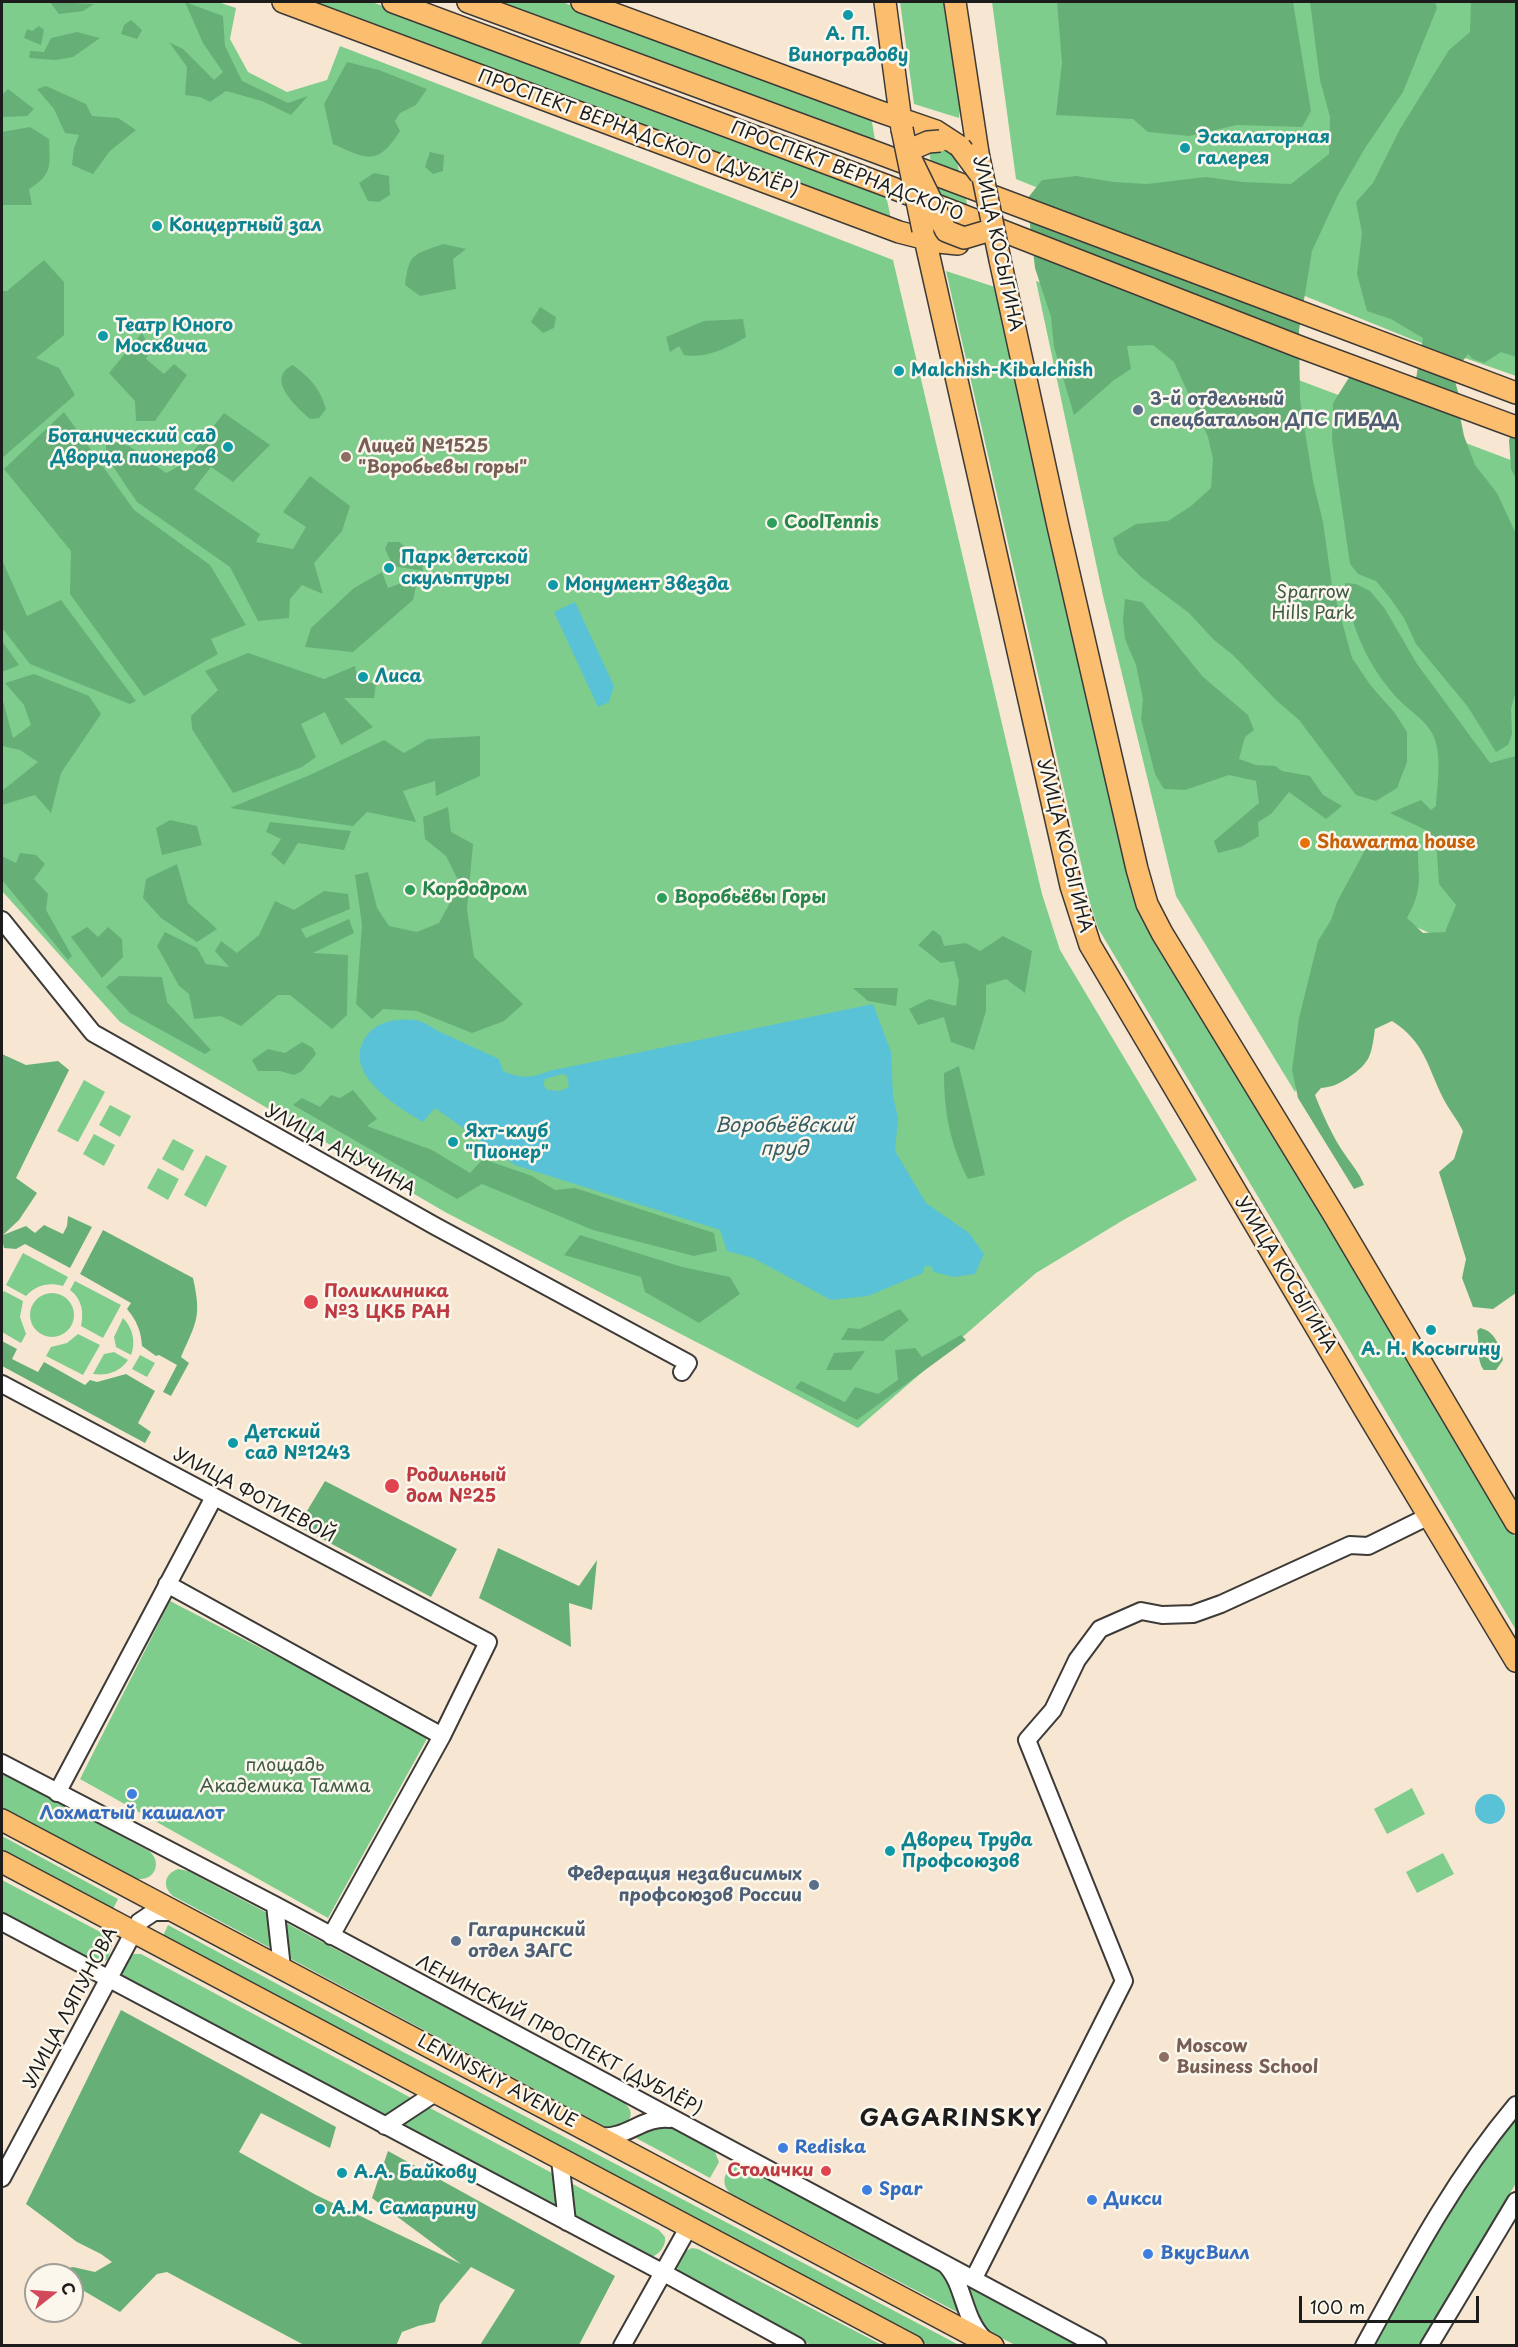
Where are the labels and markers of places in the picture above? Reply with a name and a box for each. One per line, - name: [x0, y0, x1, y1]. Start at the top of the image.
- marker: А. П. Виноградову: [841, 8, 855, 22]
- place label: А. П. Виноградову: [788, 24, 908, 66]
- place label: Эскалаторная галерея: [1197, 127, 1330, 170]
- marker: Эскалаторная галерея: [1178, 141, 1192, 155]
- place label: Концертный зал: [169, 215, 322, 237]
- marker: Концертный зал: [150, 219, 164, 233]
- place label: Театр Юного Москвича: [115, 315, 233, 358]
- marker: Театр Юного Москвича: [96, 329, 110, 343]
- place label: Malchish-Kibalchish: [911, 360, 1093, 382]
- marker: Malchish-Kibalchish: [892, 364, 906, 378]
- place label: 3-й отдельный спецбатальон ДПС ГИБДД: [1150, 389, 1399, 432]
- marker: 3-й отдельный спецбатальон ДПС ГИБДД: [1131, 403, 1145, 417]
- place label: Ботанический сад Дворца пионеров: [47, 426, 216, 468]
- place label: Лицей №1525 "Воробьевы горы": [358, 436, 527, 478]
- marker: Ботанический сад Дворца пионеров: [221, 440, 235, 454]
- marker: Лицей №1525 "Воробьевы горы": [339, 450, 353, 464]
- place label: CoolTennis: [784, 512, 879, 534]
- marker: CoolTennis: [765, 516, 779, 530]
- place label: Парк детской скульптуры: [401, 547, 528, 590]
- marker: Парк детской скульптуры: [382, 561, 396, 575]
- place label: Монумент Звезда: [565, 574, 729, 596]
- marker: Монумент Звезда: [546, 578, 560, 592]
- place label: Лиса: [375, 666, 422, 688]
- marker: Лиса: [356, 670, 370, 684]
- place label: Shawarma house: [1317, 832, 1476, 854]
- marker: Shawarma house: [1298, 836, 1312, 850]
- place label: Кордодром: [422, 879, 527, 901]
- marker: Кордодром: [403, 883, 417, 897]
- place label: Воробьёвы Горы: [674, 887, 826, 909]
- marker: Воробьёвы Горы: [655, 891, 669, 905]
- place label: Яхт-клуб "Пионер": [465, 1121, 549, 1164]
- marker: Яхт-клуб "Пионер": [446, 1135, 460, 1149]
- place label: Поликлиника №3 ЦКБ РАН: [324, 1281, 451, 1324]
- marker: Поликлиника №3 ЦКБ РАН: [302, 1293, 320, 1311]
- marker: А. Н. Косыгину: [1424, 1323, 1438, 1337]
- place label: А. Н. Косыгину: [1361, 1339, 1501, 1361]
- place label: Детский сад №1243: [245, 1422, 350, 1464]
- marker: Детский сад №1243: [226, 1436, 240, 1450]
- place label: Родильный дом №25: [406, 1465, 507, 1508]
- marker: Родильный дом №25: [383, 1477, 401, 1495]
- marker: Лохматый кашалот: [125, 1787, 139, 1801]
- place label: Лохматый кашалот: [39, 1803, 225, 1825]
- place label: Дворец Труда Профсоюзов: [902, 1830, 1033, 1872]
- marker: Дворец Труда Профсоюзов: [883, 1844, 897, 1858]
- place label: Федерация независимых профсоюзов России: [568, 1864, 802, 1906]
- marker: Федерация независимых профсоюзов России: [807, 1878, 821, 1892]
- place label: Гагаринский отдел ЗАГС: [468, 1920, 586, 1962]
- marker: Гагаринский отдел ЗАГС: [449, 1934, 463, 1948]
- place label: Moscow Business School: [1176, 2036, 1318, 2078]
- marker: Moscow Business School: [1157, 2050, 1171, 2064]
- place label: Rediska: [795, 2137, 866, 2159]
- marker: Rediska: [776, 2141, 790, 2155]
- place label: Столички: [727, 2160, 814, 2182]
- place label: А.А. Байкову: [354, 2162, 477, 2184]
- marker: Столички: [819, 2164, 833, 2178]
- marker: А.А. Байкову: [335, 2166, 349, 2180]
- place label: Spar: [879, 2179, 923, 2201]
- marker: Spar: [860, 2183, 874, 2197]
- place label: Дикси: [1104, 2189, 1162, 2211]
- marker: Дикси: [1085, 2193, 1099, 2207]
- place label: А.М. Самарину: [332, 2198, 476, 2220]
- marker: А.М. Самарину: [313, 2202, 327, 2216]
- place label: ВкусВилл: [1160, 2243, 1249, 2265]
- marker: ВкусВилл: [1141, 2247, 1155, 2261]

